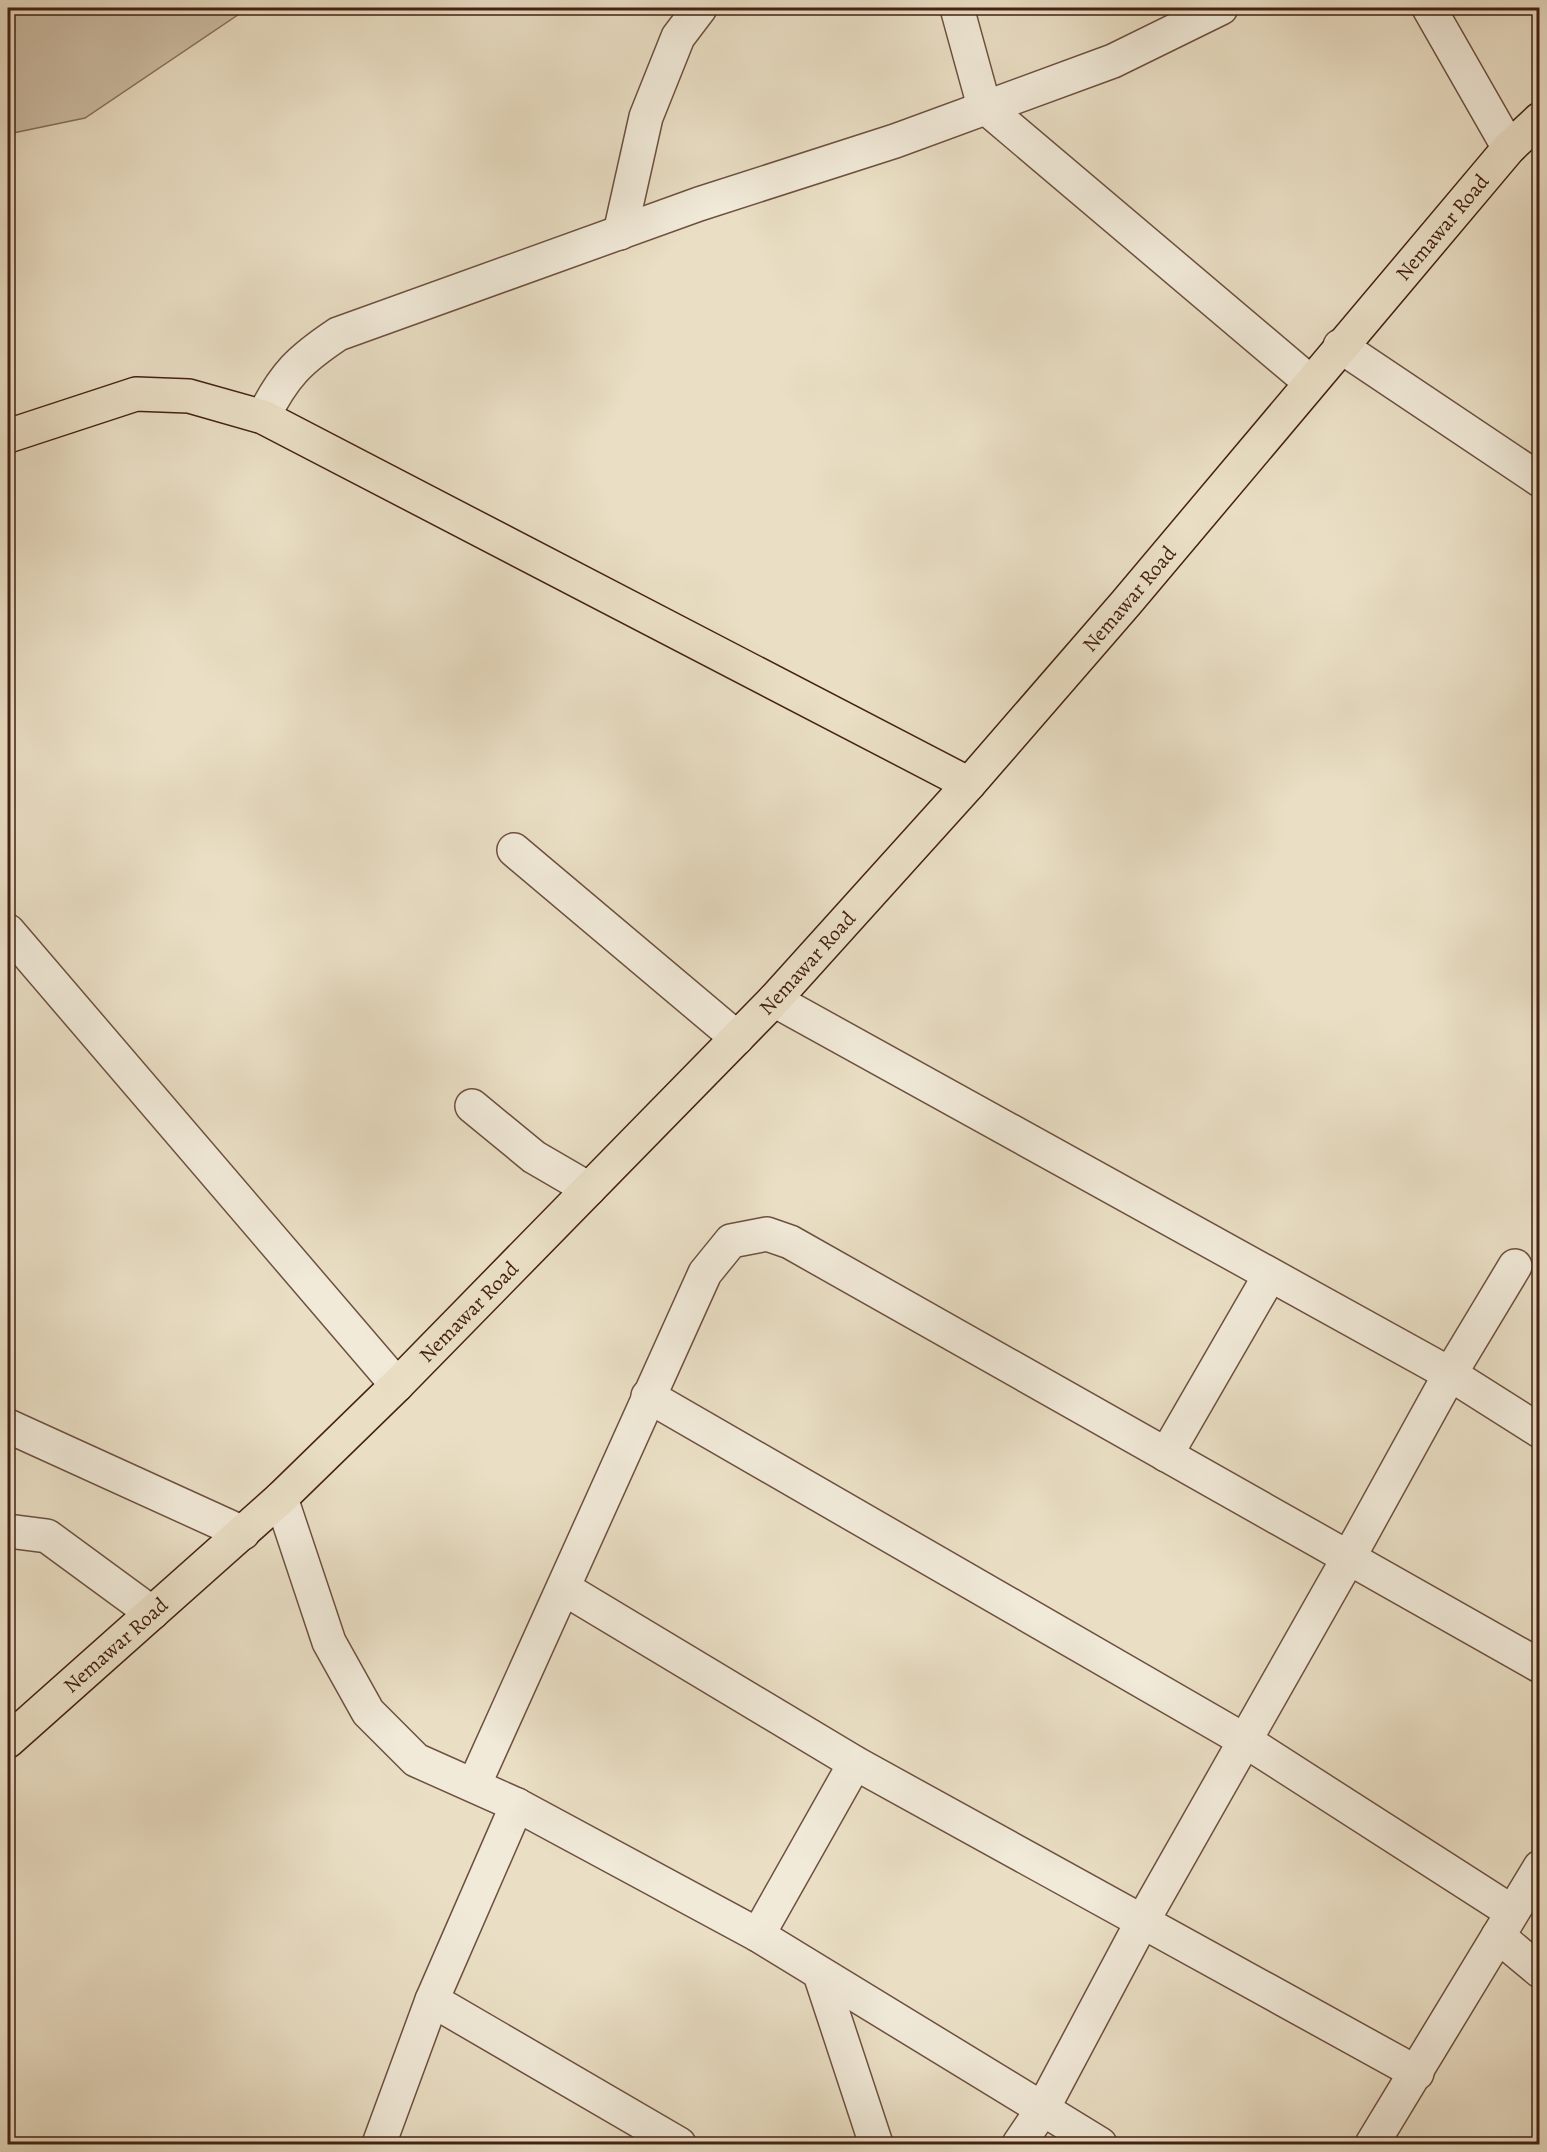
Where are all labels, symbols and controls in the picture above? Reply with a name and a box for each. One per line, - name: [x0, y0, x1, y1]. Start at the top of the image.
- street label: Nemawar Road: [1389, 168, 1496, 286]
- street label: Nemawar Road: [1076, 539, 1183, 658]
- street label: Nemawar Road: [753, 904, 862, 1021]
- street label: Nemawar Road: [413, 1255, 525, 1368]
- street label: Nemawar Road: [57, 1591, 174, 1699]

